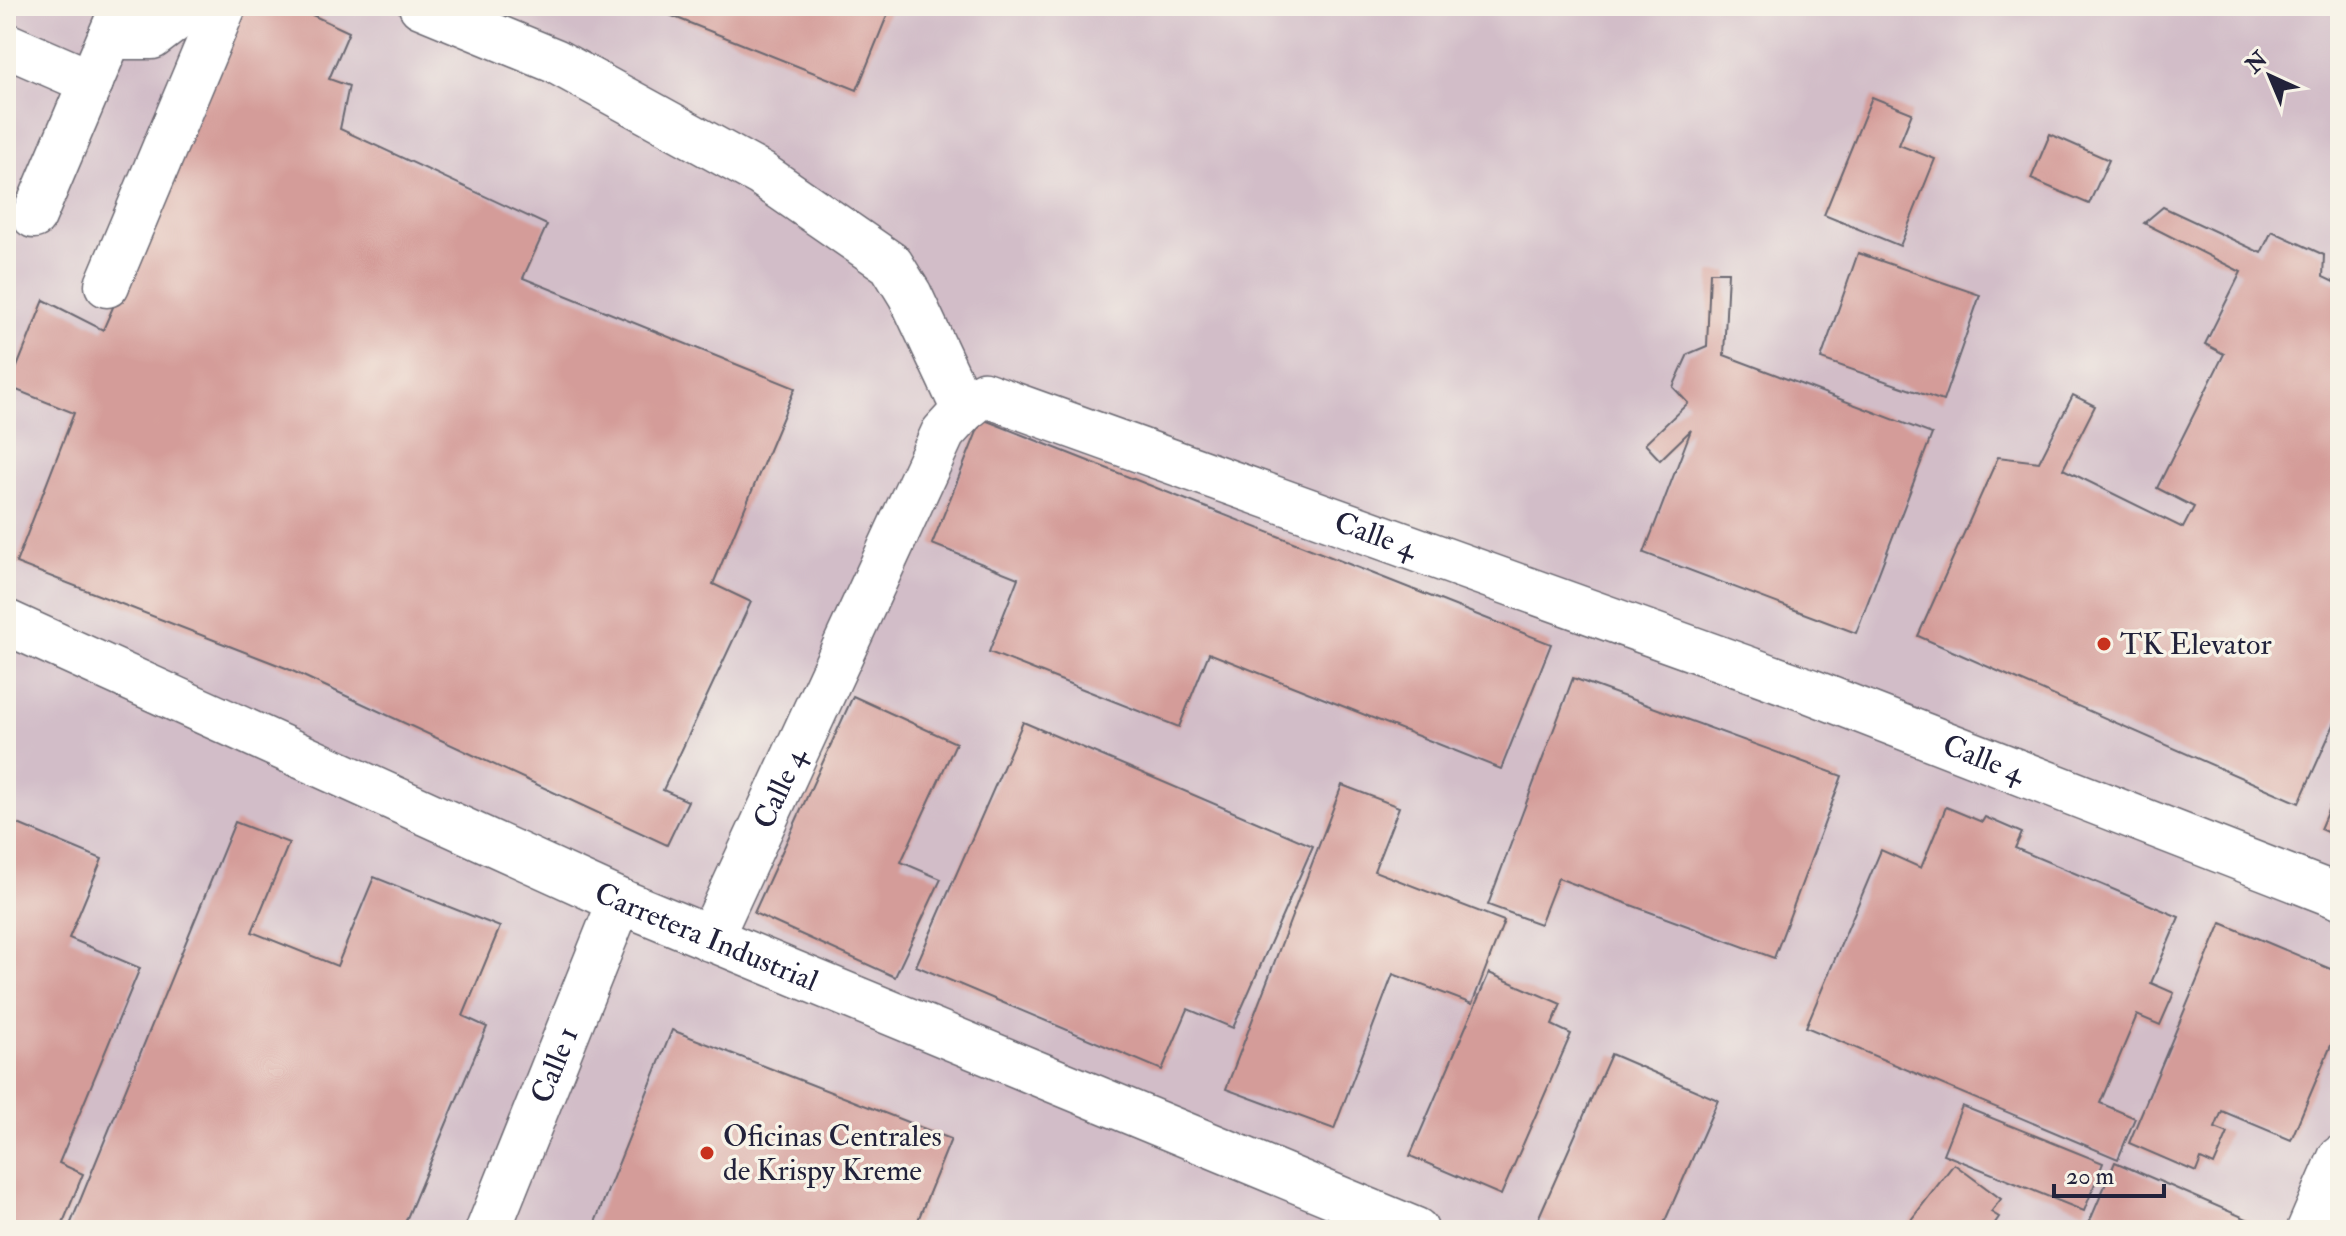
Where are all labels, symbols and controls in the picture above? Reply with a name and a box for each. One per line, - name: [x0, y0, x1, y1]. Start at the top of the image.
- north arrow: [2230, 36, 2310, 116]
- text: N: [2239, 45, 2274, 80]
- street label: Calle 4: [1330, 503, 1423, 567]
- place label: TK Elevator: [2120, 626, 2272, 663]
- marker: TK Elevator: [2095, 635, 2113, 653]
- street label: Calle 4: [1938, 726, 2032, 792]
- street label: Calle 4: [745, 740, 815, 834]
- street label: Carretera Industrial: [589, 874, 824, 999]
- street label: Calle 1: [522, 1021, 586, 1108]
- place label: Oficinas Centrales de Krispy Kreme: [723, 1118, 942, 1189]
- marker: Oficinas Centrales de Krispy Kreme: [698, 1144, 716, 1162]
- scale bar: [2054, 1148, 2164, 1198]
- text: 20 m: [2066, 1161, 2115, 1192]

